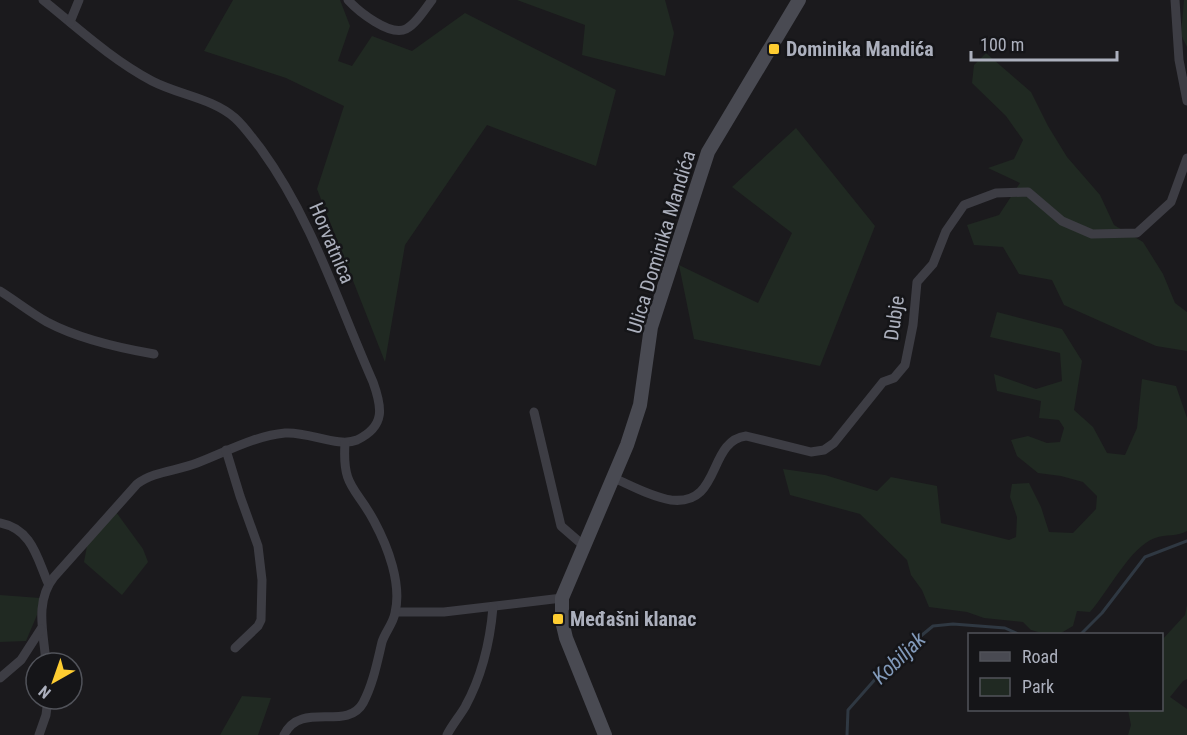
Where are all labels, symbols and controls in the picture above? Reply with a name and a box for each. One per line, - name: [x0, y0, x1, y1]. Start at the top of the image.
- scale bar: [971, 24, 1116, 62]
- text: 100 m: [980, 34, 1024, 55]
- place label: Dominika Mandića: [786, 37, 934, 61]
- marker: Dominika Mandića: [767, 42, 781, 56]
- street label: Ulica Dominika Mandića: [622, 148, 700, 336]
- street label: Horvatnica: [304, 199, 360, 287]
- street label: Dubje: [879, 294, 909, 342]
- place label: Međašni klanac: [570, 607, 696, 631]
- marker: Međašni klanac: [551, 612, 565, 626]
- water label: Kobiljak: [868, 627, 931, 689]
- legend: [968, 633, 1163, 711]
- text: Road: [1022, 646, 1058, 667]
- north arrow: [24, 651, 84, 711]
- text: Park: [1022, 676, 1054, 697]
- text: N: [35, 682, 55, 703]

